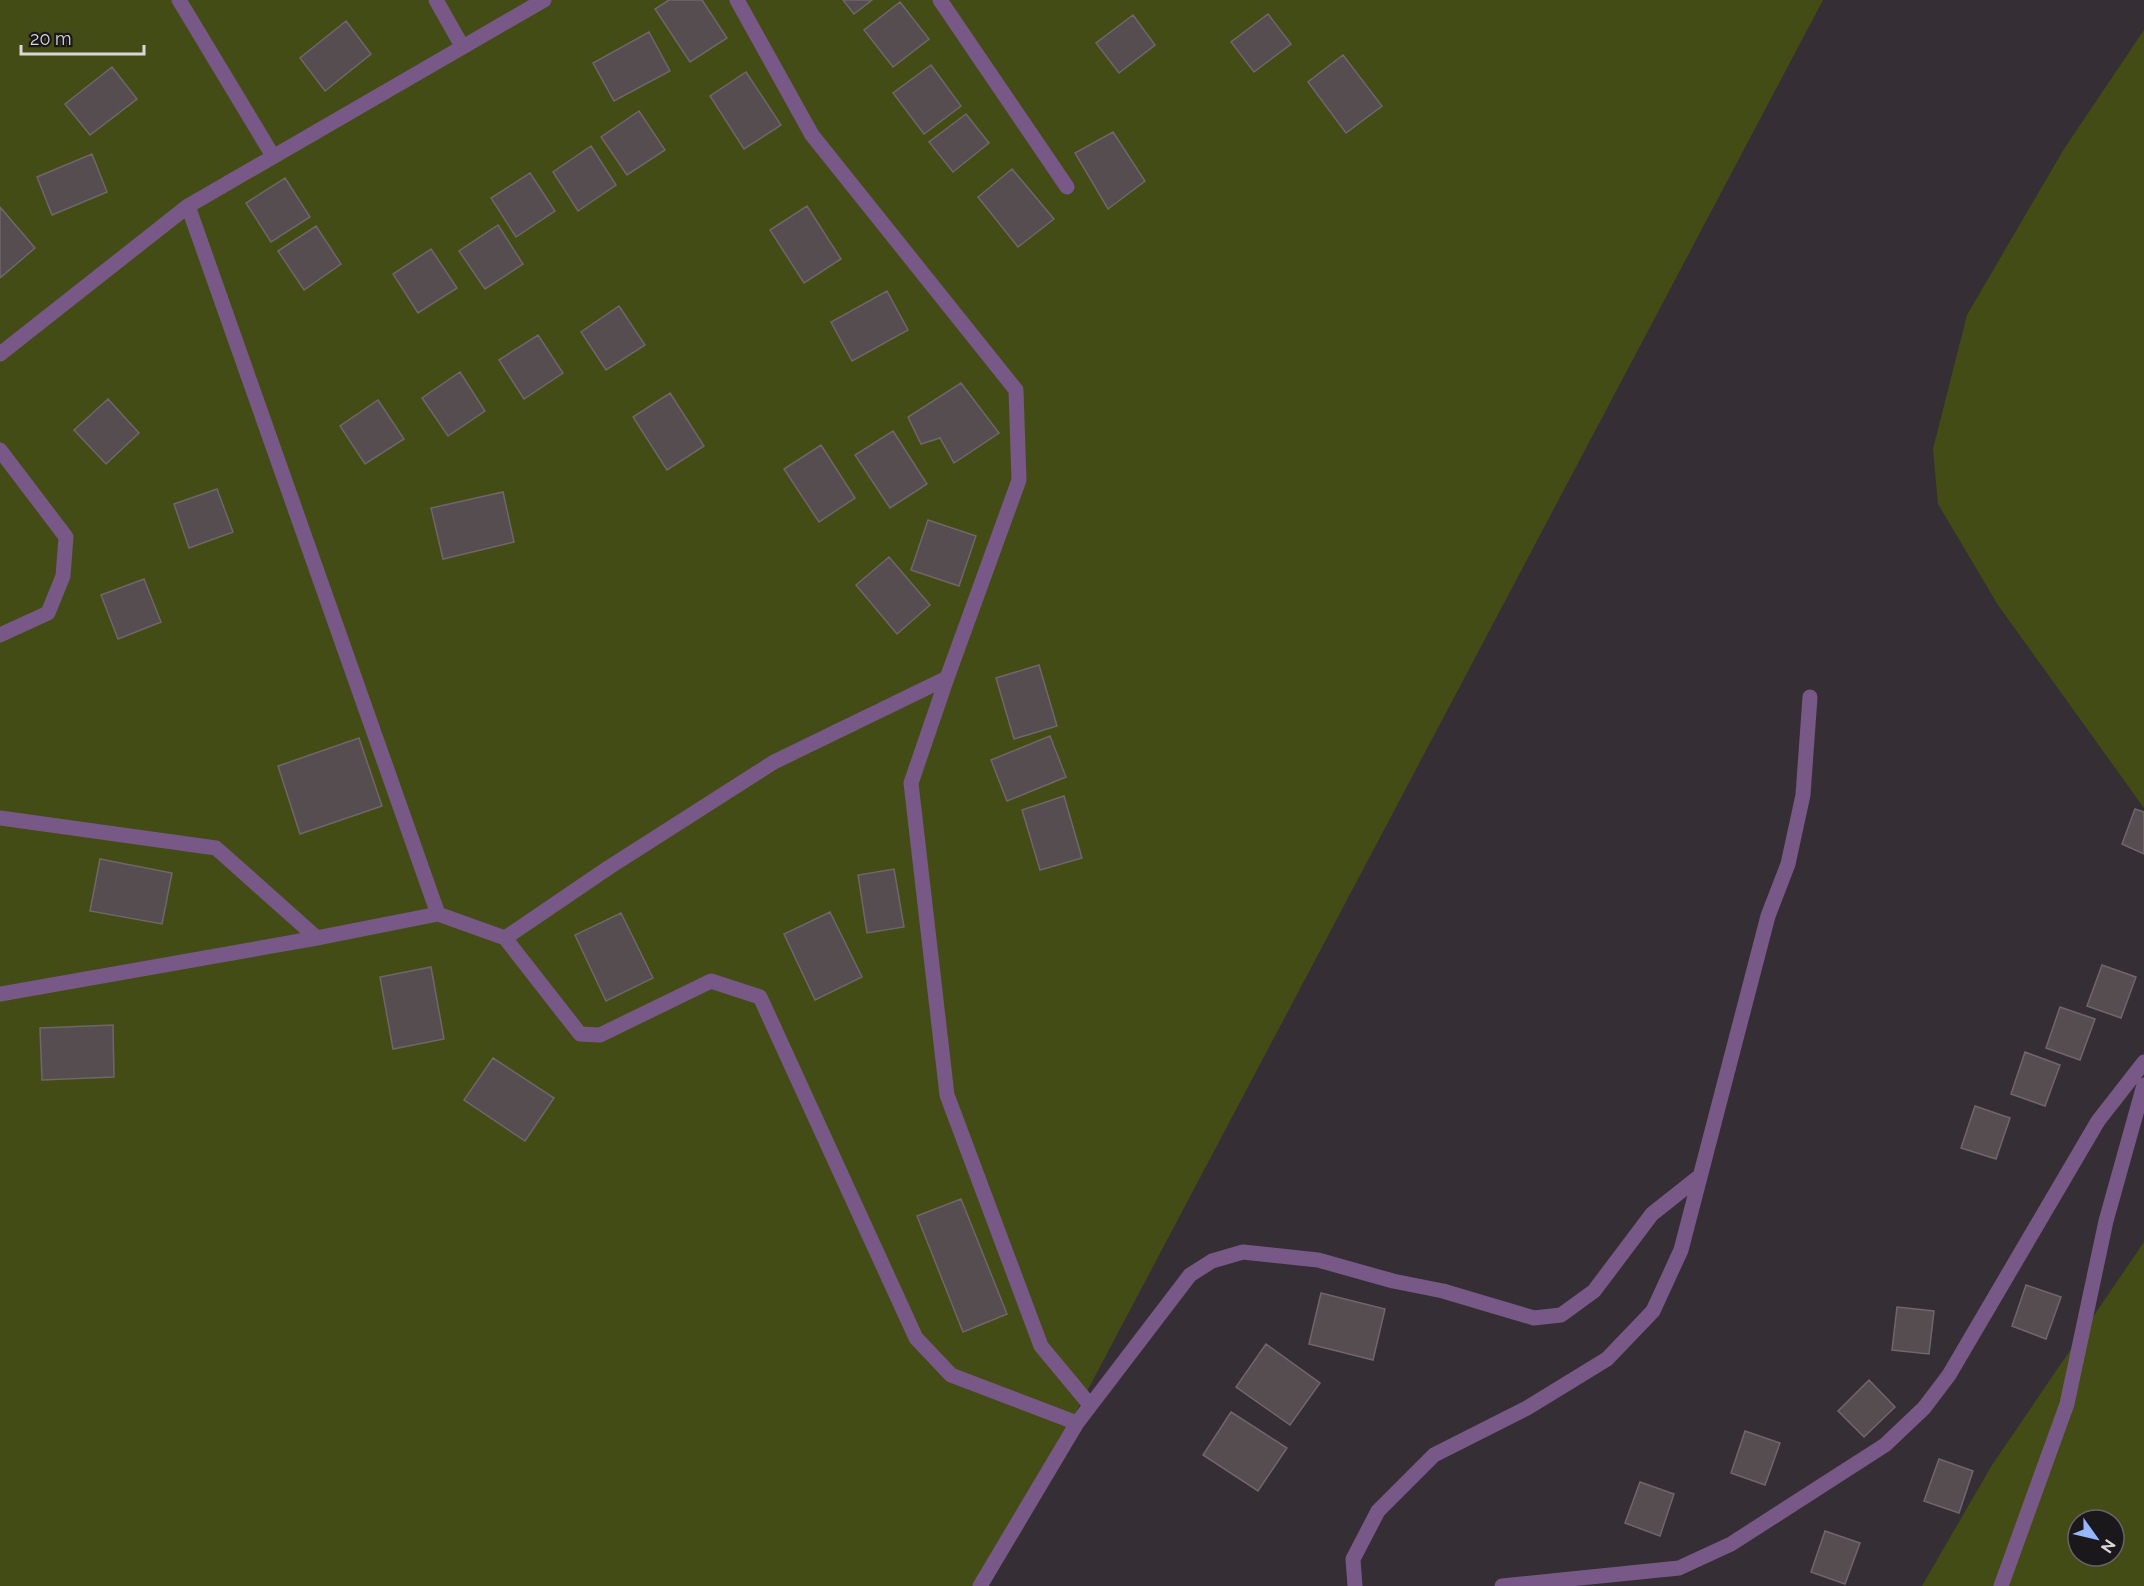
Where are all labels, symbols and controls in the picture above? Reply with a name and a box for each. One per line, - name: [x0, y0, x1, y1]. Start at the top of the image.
- scale bar: [21, 18, 144, 56]
- text: 20 m: [30, 28, 72, 49]
- north arrow: [2066, 1508, 2126, 1568]
- text: N: [2097, 1536, 2119, 1556]

